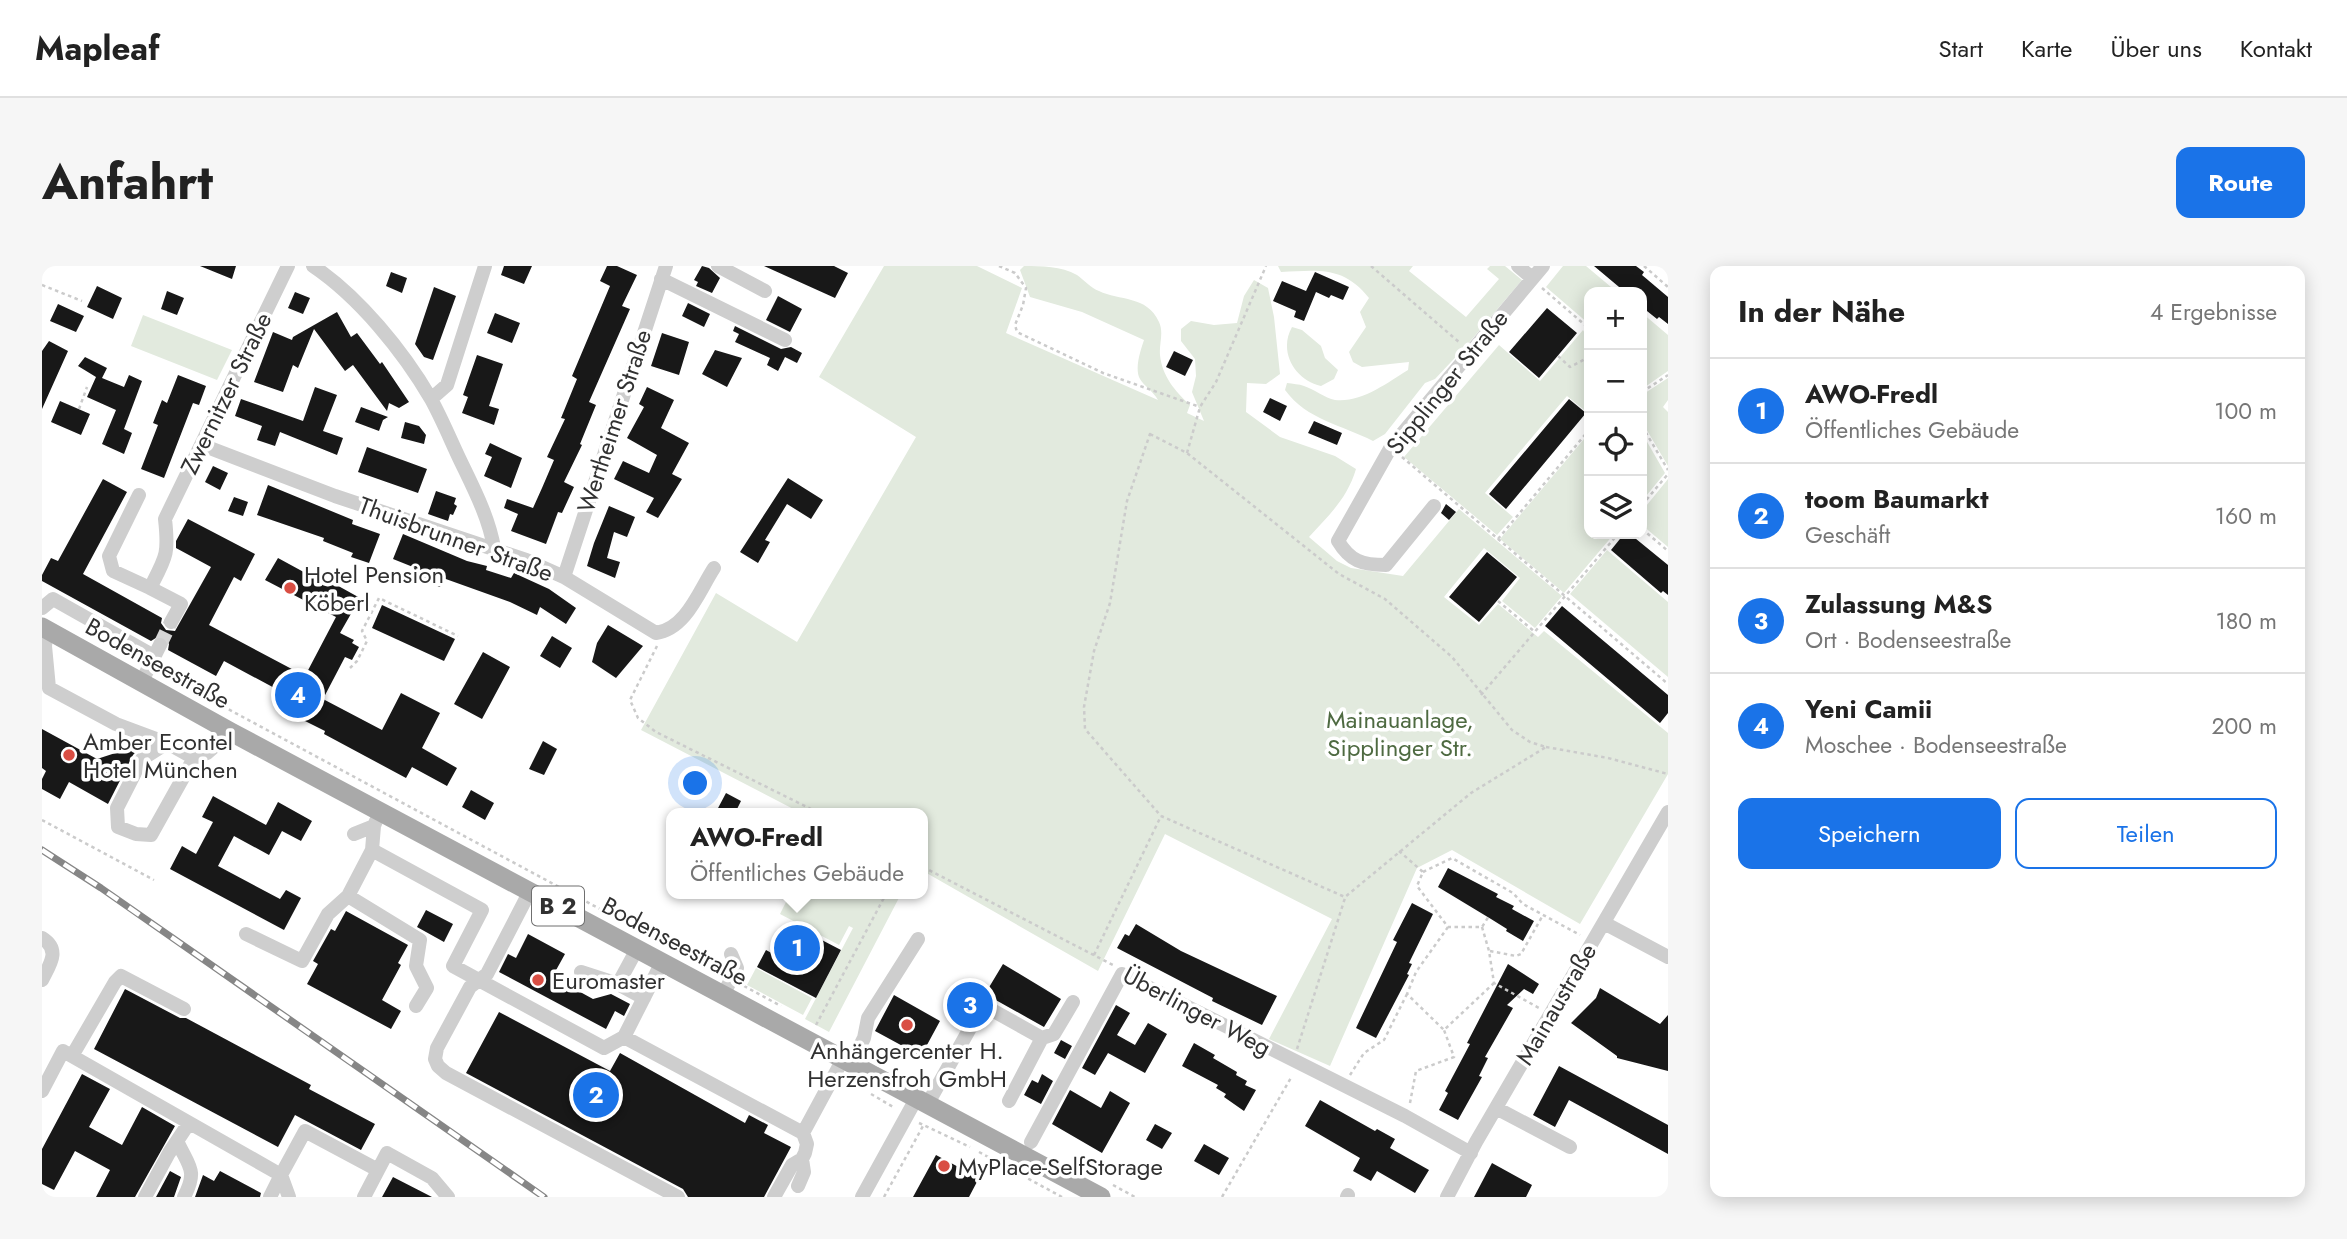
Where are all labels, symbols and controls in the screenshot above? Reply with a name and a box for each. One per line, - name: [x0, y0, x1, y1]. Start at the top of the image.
- text: Mapleaf: [35, 25, 160, 72]
- text: Start: [1939, 31, 1983, 66]
- text: Karte: [2021, 31, 2072, 66]
- text: Über uns: [2110, 31, 2202, 66]
- text: Kontakt: [2240, 31, 2312, 66]
- text: Anfahrt: [42, 147, 213, 217]
- button: Route: [2176, 147, 2305, 218]
- map controls: [1584, 287, 1647, 539]
- button: +: [1584, 287, 1647, 350]
- text: In der Nähe: [1738, 290, 1905, 333]
- text: 4 Ergebnisse: [2150, 295, 2277, 329]
- street label: Sipplinger Straße: [1378, 302, 1516, 462]
- street label: Zwernitzer Straße: [172, 306, 280, 480]
- street label: Wertheimer Straße: [568, 325, 660, 517]
- button: −: [1584, 350, 1647, 413]
- text: AWO-Fredl: [1805, 375, 1938, 413]
- text: 1: [1755, 394, 1767, 428]
- text: 100 m: [2214, 394, 2277, 428]
- button: locate: [1584, 413, 1647, 476]
- text: Öffentliches Gebäude: [1805, 413, 2019, 447]
- button: layers: [1584, 476, 1647, 539]
- text: toom Baumarkt: [1805, 480, 1989, 518]
- street label: Thuisbrunner Straße: [354, 488, 558, 590]
- text: 2: [1753, 499, 1769, 533]
- text: 160 m: [2215, 499, 2277, 533]
- text: Geschäft: [1805, 518, 1890, 552]
- place label: Hotel Pension Köberl: [304, 557, 444, 620]
- marker: Hotel Pension Köberl: [282, 580, 298, 596]
- text: Zulassung M&S: [1805, 585, 1993, 623]
- text: 3: [1754, 604, 1768, 638]
- text: 180 m: [2215, 604, 2277, 638]
- street label: Bodenseestraße: [79, 609, 237, 717]
- text: Ort · Bodenseestraße: [1805, 623, 2011, 657]
- pin: 4: [275, 669, 321, 721]
- text: Yeni Camii: [1805, 690, 1932, 728]
- park label: Mainauanlage, Sipplinger Str.: [1326, 702, 1474, 765]
- text: 4: [1753, 709, 1769, 743]
- text: 200 m: [2211, 709, 2277, 743]
- place label: Amber Econtel Hotel München: [83, 724, 238, 787]
- text: Moschee · Bodenseestraße: [1805, 728, 2067, 762]
- marker: Amber Econtel Hotel München: [61, 747, 77, 763]
- your location: [678, 766, 712, 800]
- button: Speichern: [1738, 798, 2001, 869]
- button: Teilen: [2015, 798, 2277, 869]
- popup: [666, 808, 928, 899]
- text: AWO-Fredl: [690, 818, 823, 856]
- text: Öffentliches Gebäude: [690, 856, 904, 890]
- road number: B 2: [532, 886, 584, 926]
- street label: Bodenseestraße: [596, 888, 754, 994]
- pin: 1: [774, 922, 820, 974]
- street label: Mainaustraße: [1507, 937, 1605, 1071]
- street label: Überlinger Weg: [1117, 957, 1277, 1065]
- place label: Euromaster: [552, 963, 666, 998]
- marker: Euromaster: [530, 972, 546, 988]
- pin: 3: [947, 979, 993, 1031]
- marker: Anhängercenter H. Herzensfroh GmbH: [899, 1017, 915, 1033]
- place label: Anhängercenter H. Herzensfroh GmbH: [807, 1033, 1007, 1096]
- pin: 2: [573, 1069, 619, 1121]
- place label: MyPlace-SelfStorage: [958, 1149, 1163, 1184]
- marker: MyPlace-SelfStorage: [936, 1158, 952, 1174]

